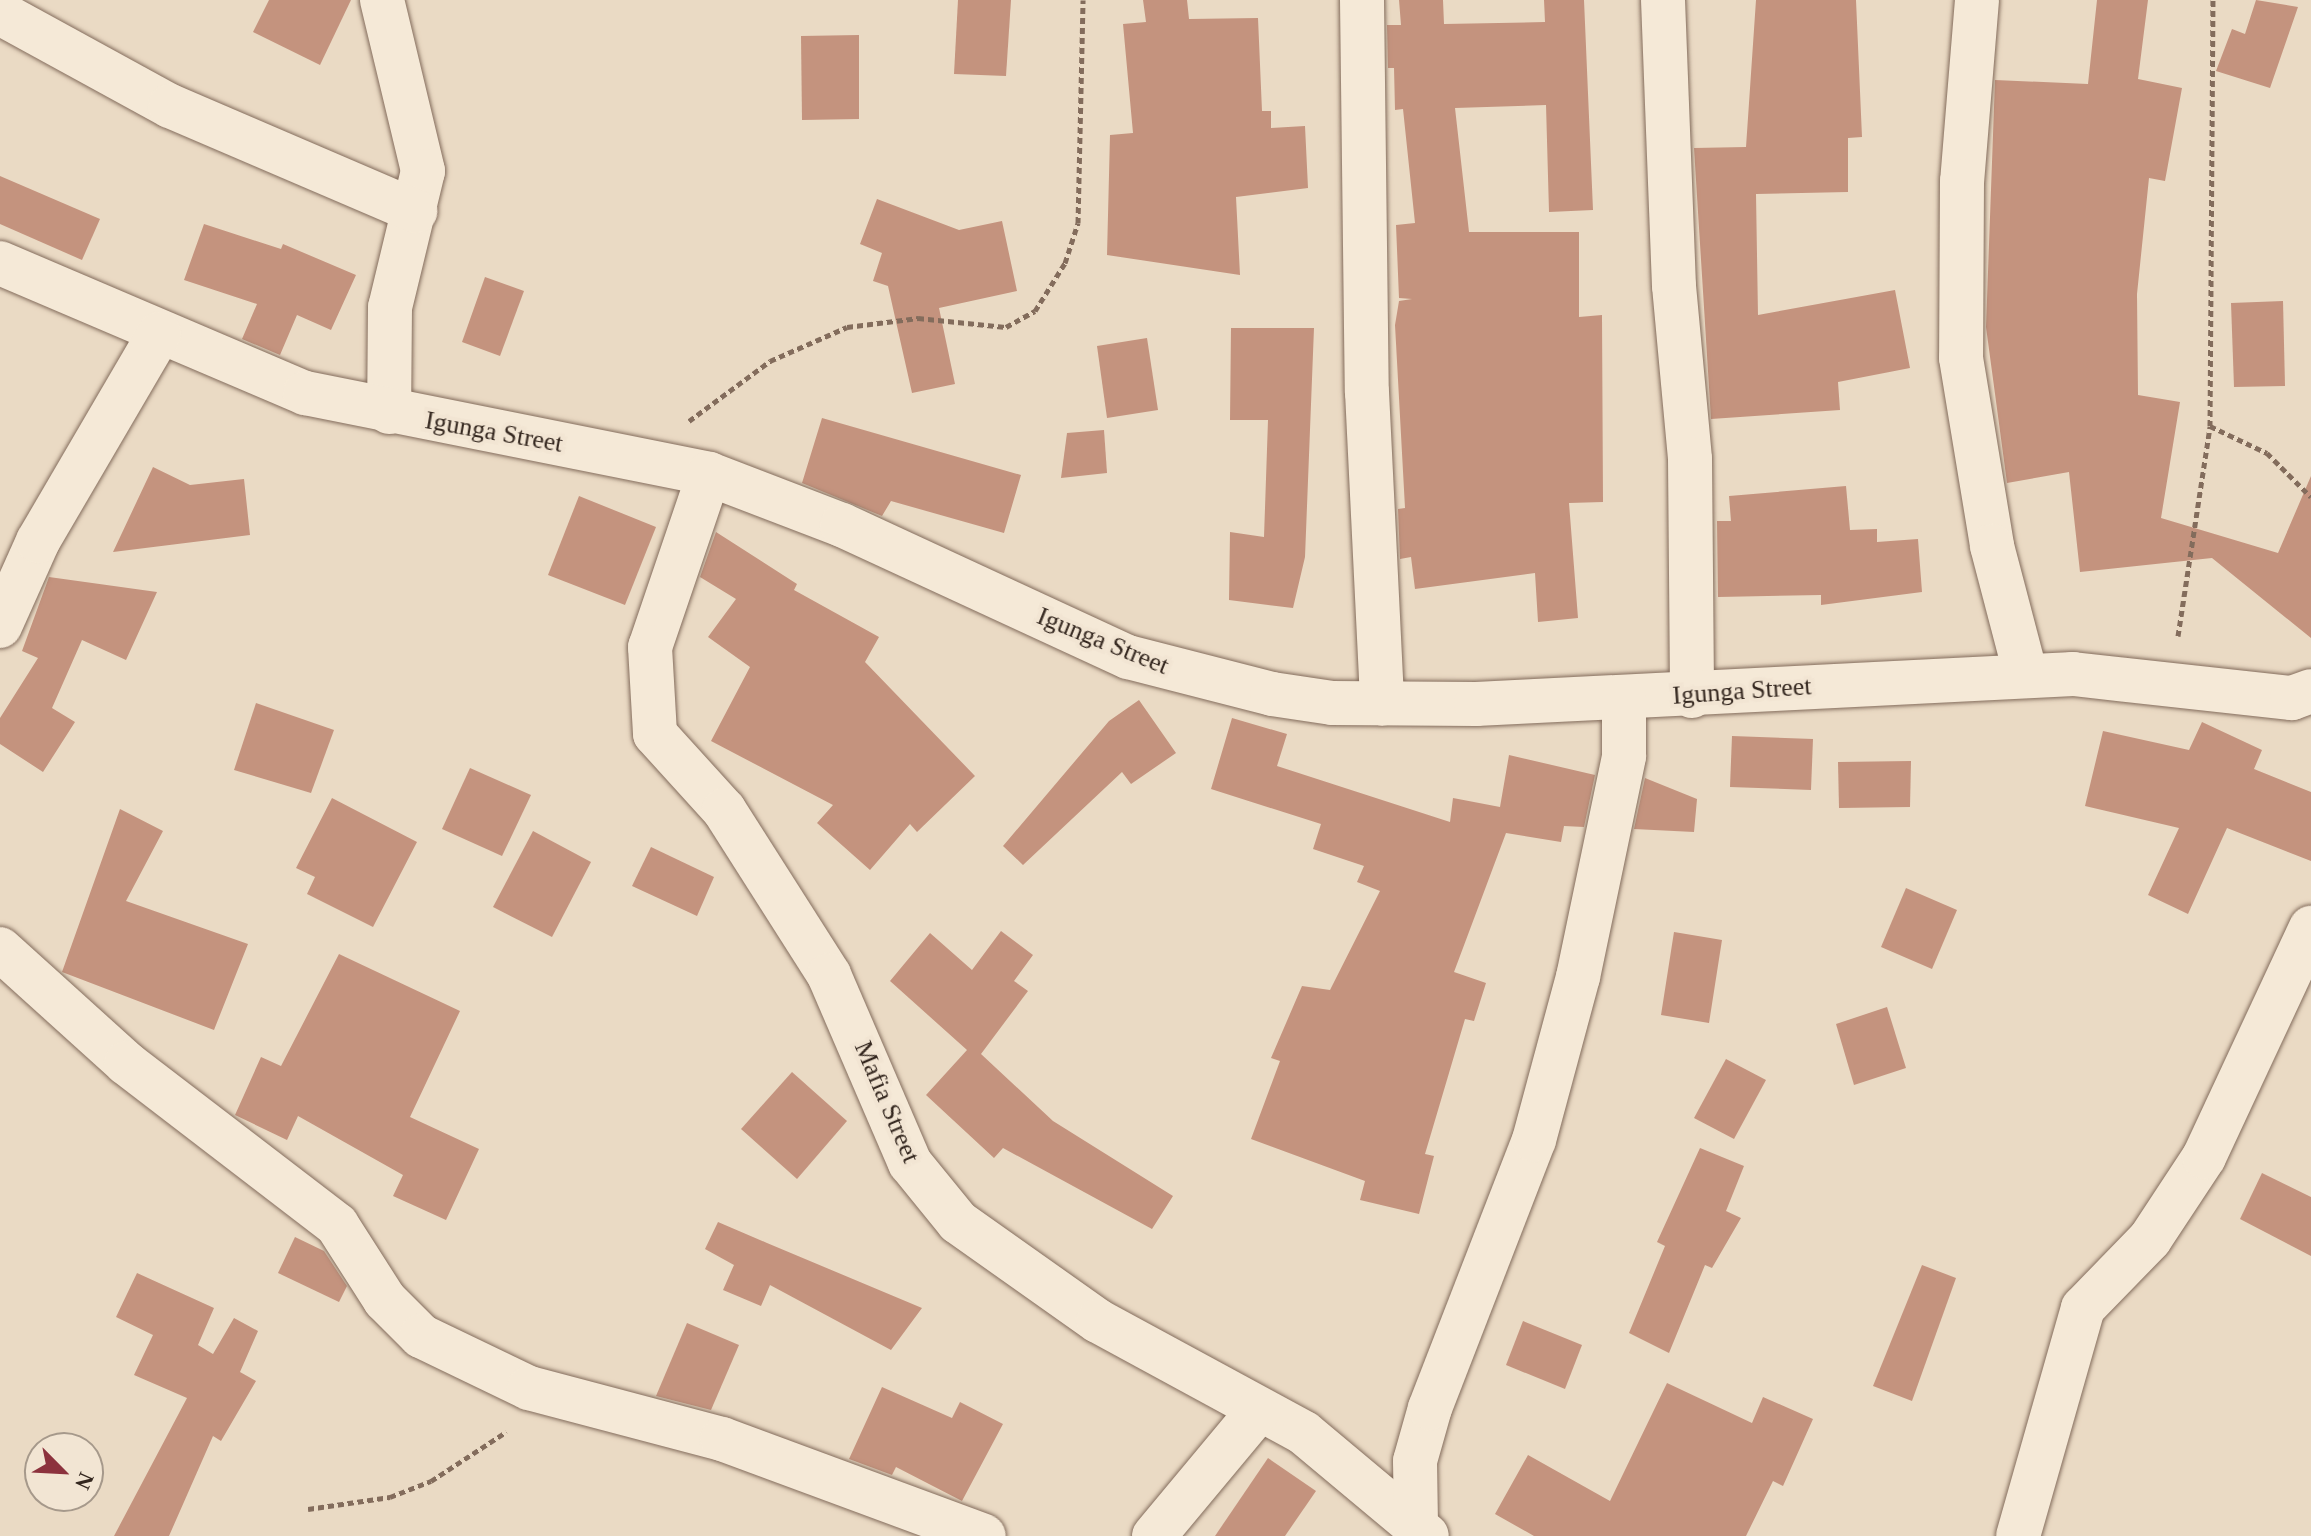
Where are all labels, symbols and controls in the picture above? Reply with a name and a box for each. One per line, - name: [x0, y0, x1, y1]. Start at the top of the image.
- street label: Igunga Street: [423, 405, 565, 459]
- street label: Igunga Street: [1033, 600, 1173, 682]
- street label: Igunga Street: [1671, 671, 1813, 711]
- street label: Mafia Street: [847, 1036, 927, 1168]
- north arrow: [24, 1432, 104, 1512]
- text: N: [70, 1469, 99, 1493]

